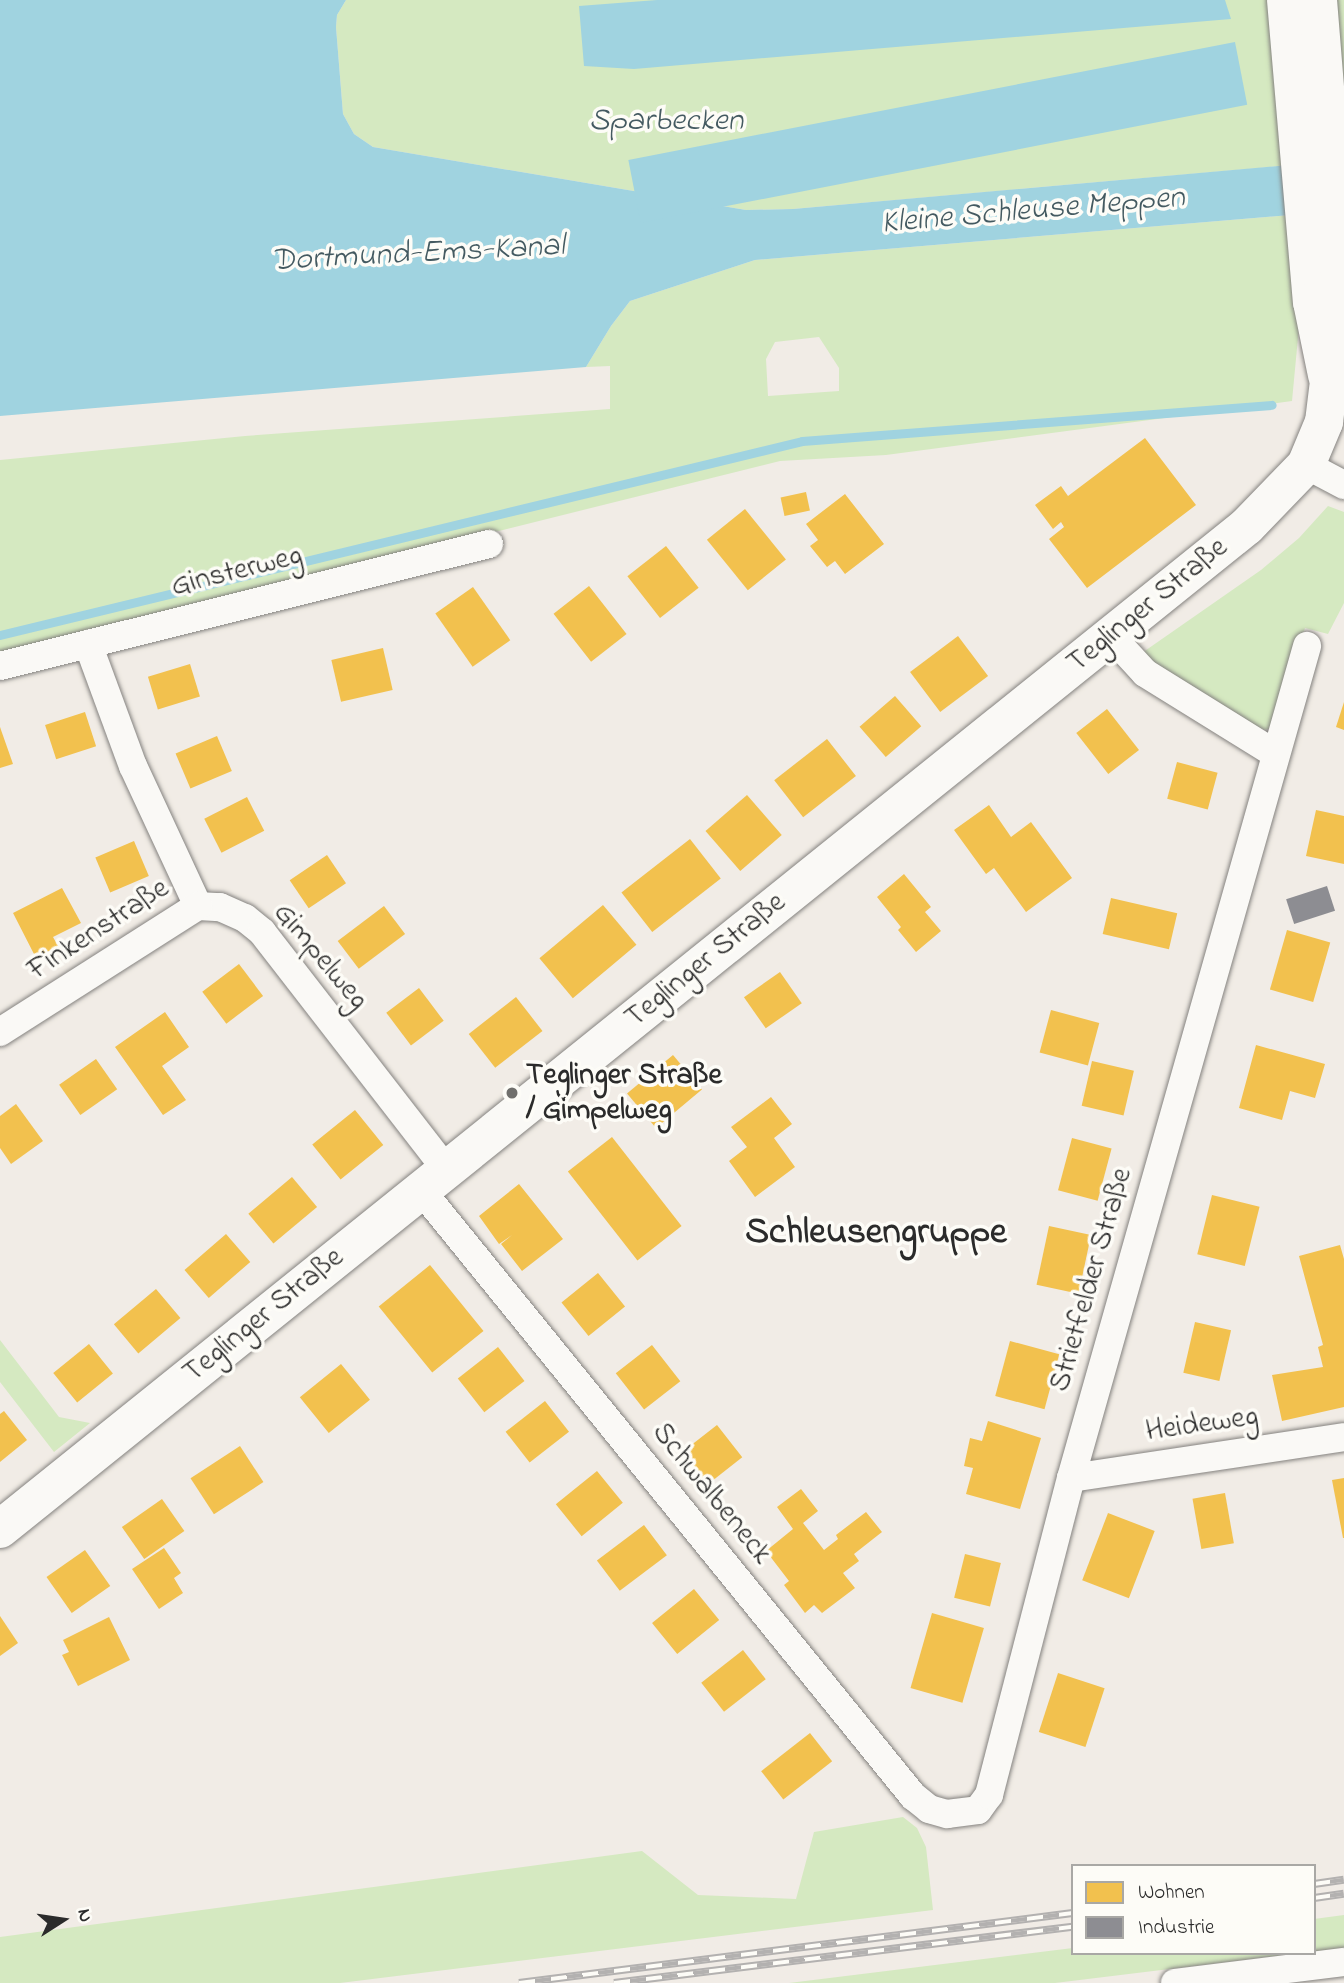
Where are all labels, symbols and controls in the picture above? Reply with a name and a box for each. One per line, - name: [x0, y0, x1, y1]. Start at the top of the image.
- water label: Sparbecken: [589, 103, 743, 141]
- water label: Kleine Schleuse Meppen: [880, 180, 1186, 244]
- water label: Dortmund-Ems-Kanal: [271, 228, 565, 282]
- street label: Teglinger Straße: [1061, 530, 1235, 682]
- street label: Ginsterweg: [168, 538, 306, 606]
- street label: Finkenstraße: [22, 871, 176, 989]
- street label: Teglinger Straße: [619, 885, 793, 1037]
- street label: Gimpelweg: [265, 896, 375, 1018]
- place label: Teglinger Straße / Gimpelweg: [526, 1058, 722, 1128]
- marker: Teglinger Straße / Gimpelweg: [504, 1085, 520, 1101]
- street label: Strietfelder Straße: [1043, 1164, 1141, 1396]
- district label: Schleusengruppe: [745, 1211, 1007, 1255]
- street label: Teglinger Straße: [177, 1240, 351, 1392]
- street label: Heideweg: [1143, 1399, 1261, 1451]
- street label: Schwalbeneck: [643, 1416, 779, 1572]
- legend: [1071, 1864, 1316, 1955]
- text: Wohnen: [1138, 1878, 1205, 1908]
- north arrow: [28, 1885, 98, 1955]
- text: N: [69, 1906, 99, 1925]
- text: Industrie: [1138, 1913, 1214, 1943]

